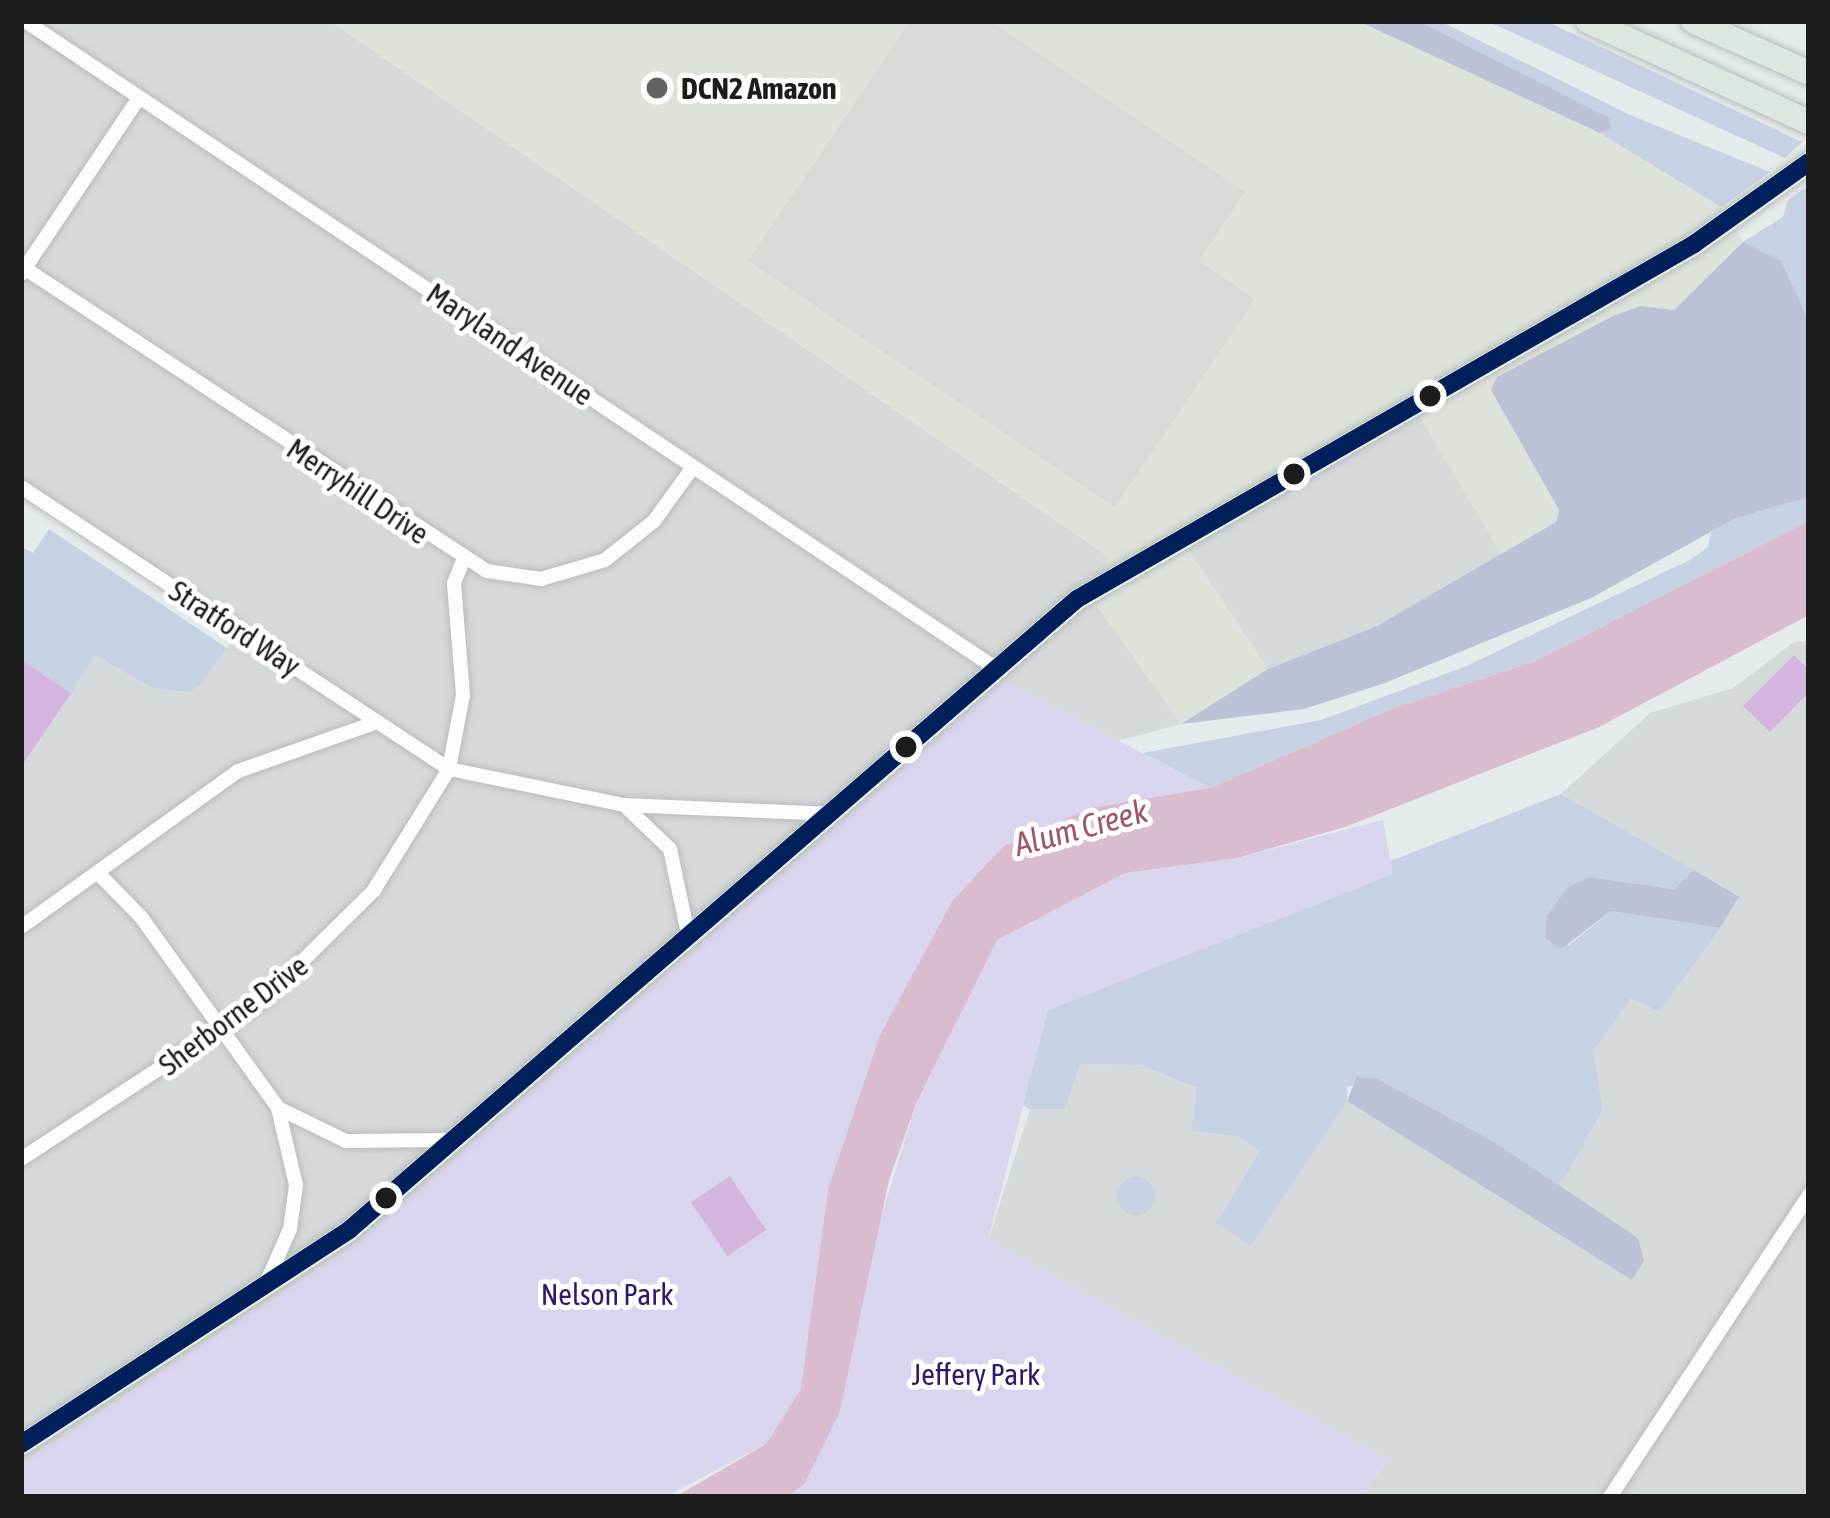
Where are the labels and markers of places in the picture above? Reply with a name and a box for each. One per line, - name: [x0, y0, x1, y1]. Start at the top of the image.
- place label: DCN2 Amazon: [681, 70, 837, 106]
- marker: DCN2 Amazon: [644, 75, 670, 101]
- unlabelled marker: [1419, 385, 1441, 407]
- unlabelled marker: [1283, 463, 1305, 485]
- unlabelled marker: [895, 736, 917, 758]
- unlabelled marker: [375, 1187, 397, 1209]

